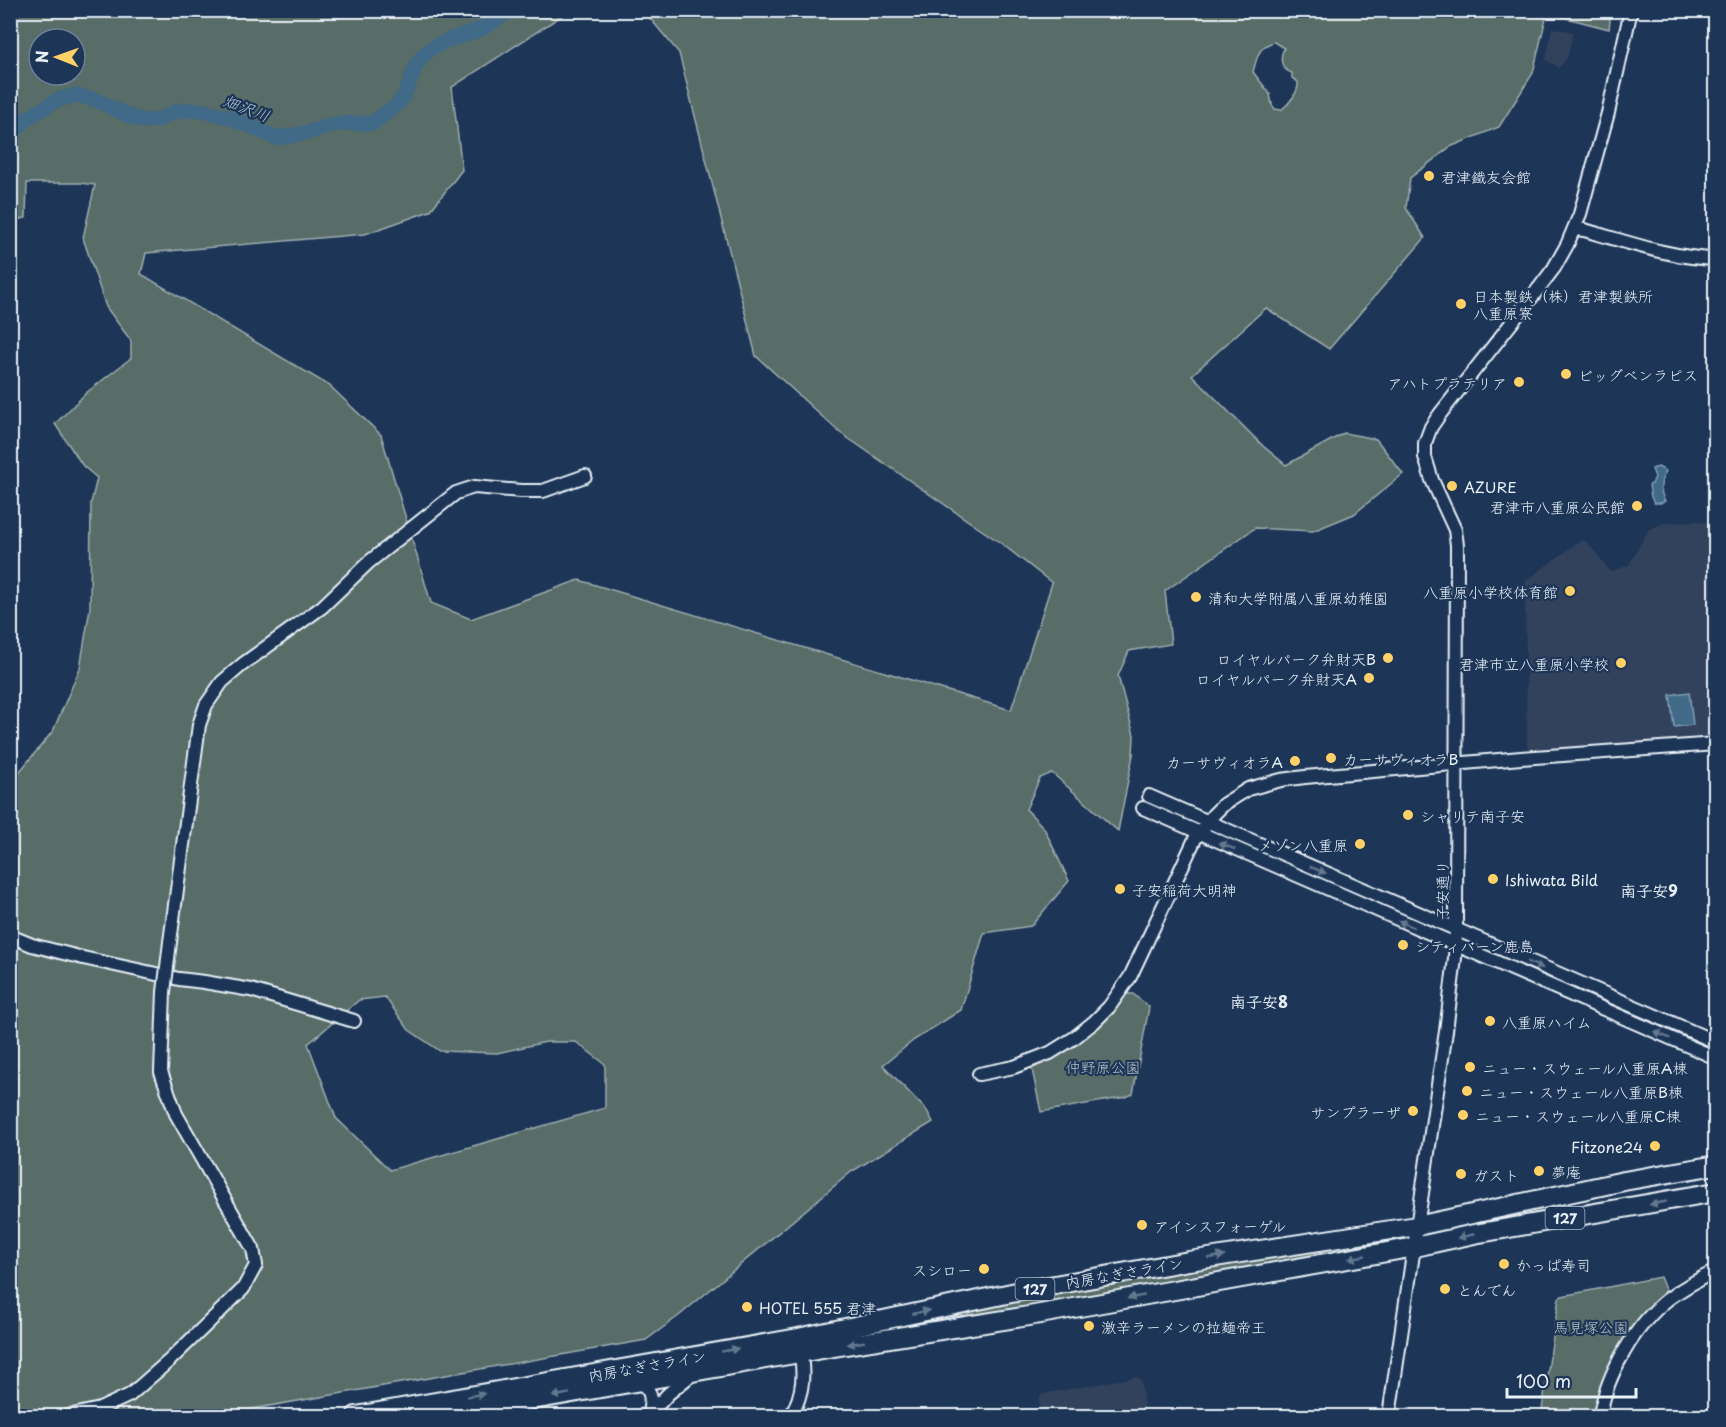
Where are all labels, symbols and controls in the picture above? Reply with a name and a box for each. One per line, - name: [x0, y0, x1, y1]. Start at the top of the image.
- north arrow: [27, 27, 87, 87]
- text: N: [29, 50, 53, 63]
- water label: 畑沢川: [220, 87, 274, 127]
- place label: 君津鐵友会館: [1441, 165, 1531, 188]
- marker: 君津鐵友会館: [1422, 169, 1436, 183]
- place label: 日本製鉄（株）君津製鉄所 八重原寮: [1473, 284, 1653, 324]
- marker: 日本製鉄（株）君津製鉄所 八重原寮: [1454, 297, 1468, 311]
- place label: ビッグベンラピス: [1578, 363, 1698, 386]
- marker: ビッグベンラピス: [1559, 367, 1573, 381]
- place label: アハトプラテリア: [1388, 371, 1507, 394]
- marker: アハトプラテリア: [1512, 375, 1526, 389]
- place label: AZURE: [1464, 475, 1517, 498]
- marker: AZURE: [1445, 479, 1459, 493]
- place label: 君津市八重原公民館: [1490, 495, 1625, 518]
- marker: 君津市八重原公民館: [1630, 499, 1644, 513]
- place label: 八重原小学校体育館: [1423, 580, 1558, 603]
- marker: 八重原小学校体育館: [1563, 584, 1577, 598]
- place label: 清和大学附属八重原幼稚園: [1208, 586, 1388, 609]
- marker: 清和大学附属八重原幼稚園: [1189, 590, 1203, 604]
- place label: ロイヤルパーク弁財天B: [1216, 647, 1376, 670]
- marker: ロイヤルパーク弁財天B: [1381, 651, 1395, 665]
- place label: 君津市立八重原小学校: [1459, 652, 1609, 675]
- marker: 君津市立八重原小学校: [1614, 656, 1628, 670]
- place label: ロイヤルパーク弁財天A: [1196, 667, 1357, 690]
- marker: ロイヤルパーク弁財天A: [1362, 671, 1376, 685]
- place label: カーサヴィオラB: [1343, 747, 1459, 770]
- place label: カーサヴィオラA: [1166, 750, 1283, 773]
- marker: カーサヴィオラB: [1324, 751, 1338, 765]
- marker: カーサヴィオラA: [1288, 754, 1302, 768]
- place label: シャリテ南子安: [1420, 804, 1525, 827]
- marker: シャリテ南子安: [1401, 808, 1415, 822]
- place label: メゾン八重原: [1258, 833, 1348, 856]
- marker: メゾン八重原: [1353, 837, 1367, 851]
- one-way arrow: [1218, 841, 1236, 851]
- street label: 子安通り: [1430, 860, 1453, 920]
- one-way arrow: [1310, 865, 1328, 875]
- place label: Ishiwata Bild: [1505, 868, 1598, 891]
- marker: Ishiwata Bild: [1486, 872, 1500, 886]
- place label: 子安稲荷大明神: [1132, 878, 1237, 901]
- district label: 南子安9: [1620, 878, 1678, 902]
- marker: 子安稲荷大明神: [1113, 882, 1127, 896]
- one-way arrow: [1397, 918, 1415, 928]
- place label: シティバーン鹿島: [1415, 934, 1534, 957]
- marker: シティバーン鹿島: [1396, 938, 1410, 952]
- one-way arrow: [1527, 960, 1544, 969]
- district label: 南子安8: [1230, 989, 1288, 1013]
- place label: 八重原ハイム: [1502, 1010, 1591, 1033]
- marker: 八重原ハイム: [1483, 1014, 1497, 1028]
- one-way arrow: [1652, 1030, 1670, 1040]
- park label: 仲野原公園: [1065, 1055, 1141, 1078]
- place label: ニュー・スウェール八重原A棟: [1482, 1056, 1688, 1079]
- marker: ニュー・スウェール八重原A棟: [1463, 1060, 1477, 1074]
- place label: ニュー・スウェール八重原B棟: [1479, 1080, 1683, 1103]
- marker: ニュー・スウェール八重原B棟: [1460, 1084, 1474, 1098]
- place label: サンプラーザ: [1310, 1100, 1401, 1123]
- marker: サンプラーザ: [1406, 1104, 1420, 1118]
- place label: ニュー・スウェール八重原C棟: [1475, 1104, 1681, 1127]
- marker: ニュー・スウェール八重原C棟: [1456, 1108, 1470, 1122]
- place label: Fitzone24: [1571, 1135, 1643, 1158]
- marker: Fitzone24: [1648, 1139, 1662, 1153]
- place label: 夢庵: [1551, 1160, 1581, 1183]
- place label: ガスト: [1473, 1163, 1520, 1186]
- marker: 夢庵: [1532, 1164, 1546, 1178]
- marker: ガスト: [1454, 1167, 1468, 1181]
- one-way arrow: [1648, 1198, 1667, 1207]
- road number: 127: [1546, 1207, 1584, 1229]
- place label: アインスフォーゲル: [1154, 1214, 1286, 1237]
- marker: アインスフォーゲル: [1135, 1218, 1149, 1232]
- one-way arrow: [1456, 1231, 1475, 1241]
- street label: 内房なぎさライン: [1063, 1250, 1185, 1294]
- one-way arrow: [1206, 1252, 1225, 1261]
- one-way arrow: [1348, 1253, 1367, 1262]
- place label: かっぱ寿司: [1516, 1253, 1591, 1276]
- marker: かっぱ寿司: [1497, 1257, 1511, 1271]
- place label: スシロー: [912, 1258, 972, 1281]
- marker: スシロー: [977, 1262, 991, 1276]
- road number: 127: [1016, 1278, 1054, 1300]
- place label: とんでん: [1457, 1278, 1516, 1301]
- marker: とんでん: [1438, 1282, 1452, 1296]
- one-way arrow: [1126, 1293, 1145, 1302]
- place label: HOTEL 555 君津: [759, 1296, 876, 1319]
- marker: HOTEL 555 君津: [740, 1300, 754, 1314]
- one-way arrow: [912, 1307, 931, 1316]
- place label: 激辛ラーメンの拉麺帝王: [1101, 1315, 1266, 1338]
- park label: 馬見塚公園: [1553, 1315, 1629, 1338]
- marker: 激辛ラーメンの拉麺帝王: [1082, 1319, 1096, 1333]
- one-way arrow: [847, 1339, 866, 1348]
- street label: 内房なぎさライン: [586, 1343, 708, 1387]
- one-way arrow: [720, 1345, 739, 1354]
- scale bar: [1507, 1361, 1636, 1399]
- text: 100 m: [1516, 1367, 1571, 1394]
- one-way arrow: [466, 1390, 485, 1399]
- one-way arrow: [551, 1391, 570, 1400]

